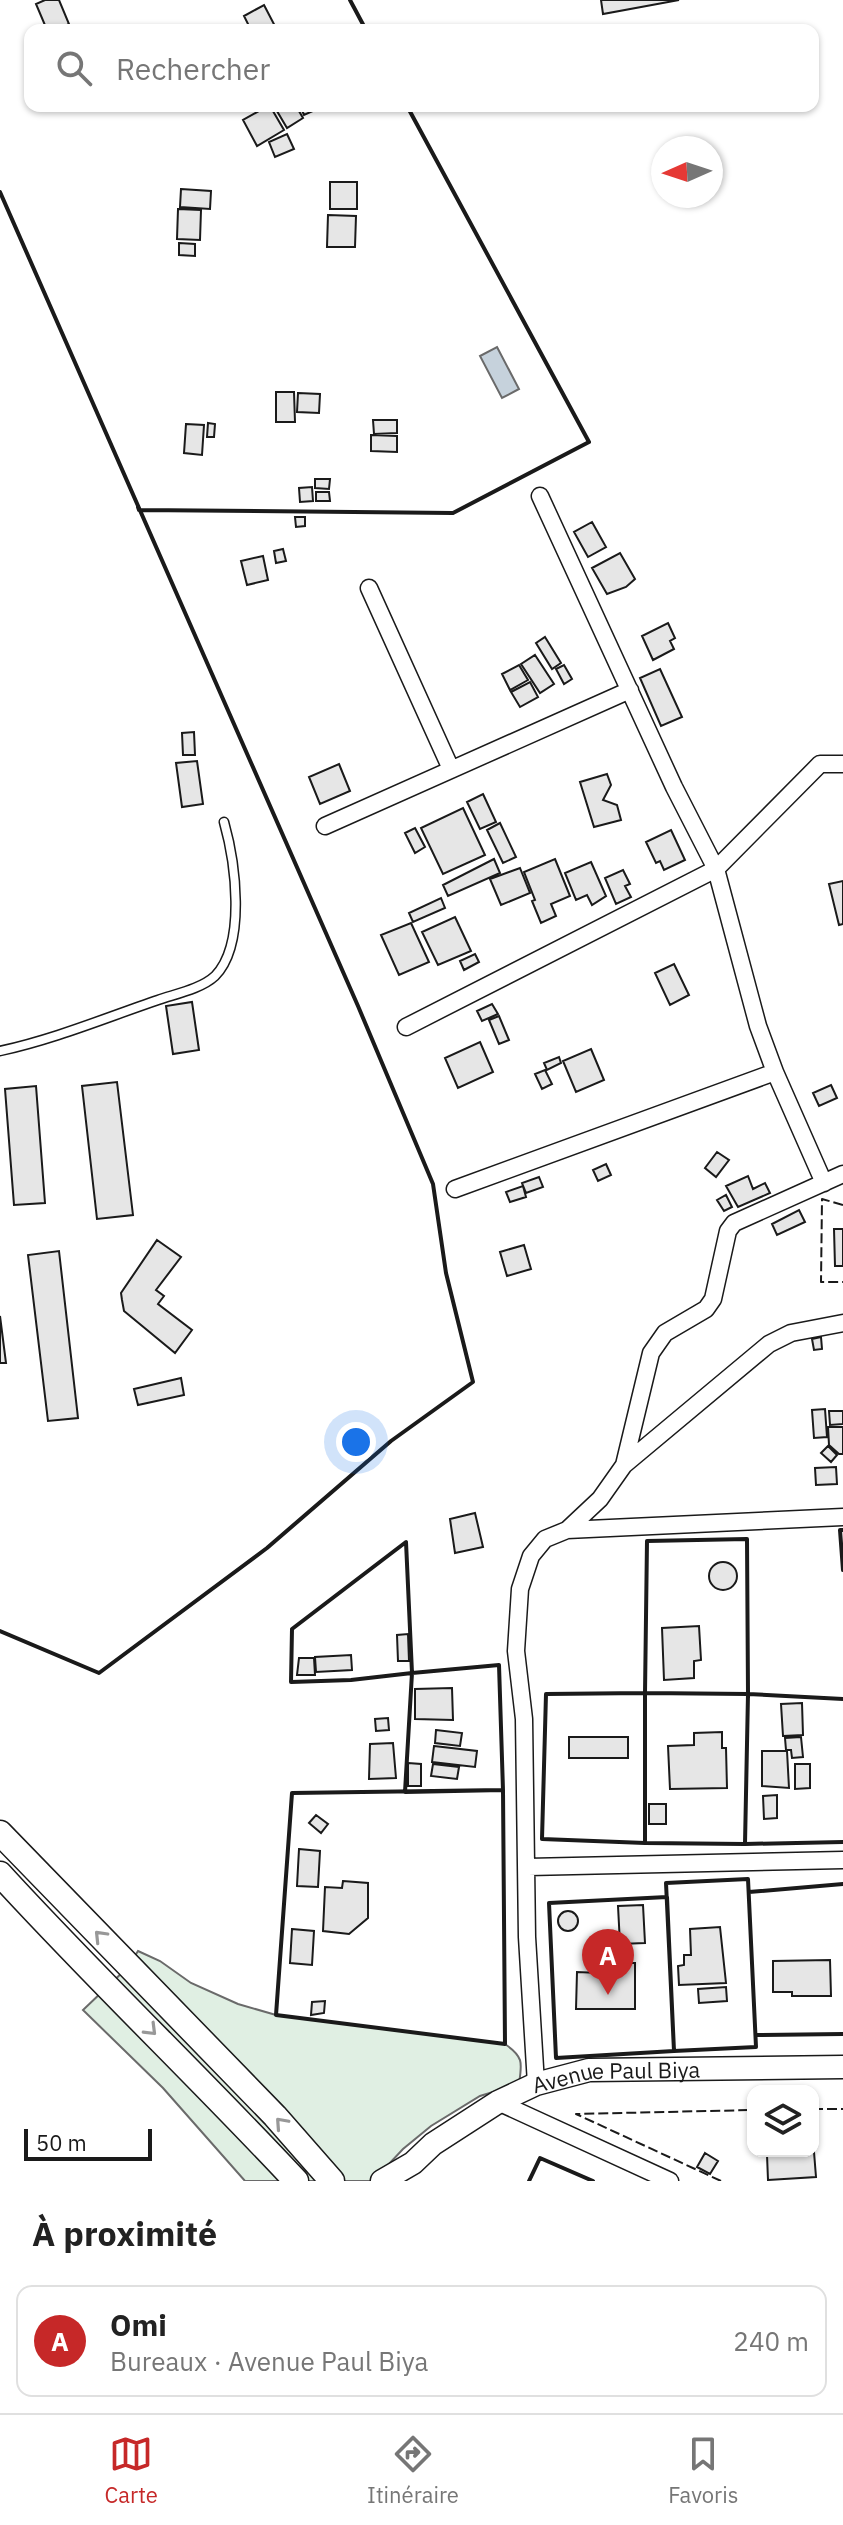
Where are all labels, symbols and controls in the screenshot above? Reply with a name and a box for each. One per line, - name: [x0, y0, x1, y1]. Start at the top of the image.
- search box: [24, 24, 819, 112]
- icon: search: [52, 46, 96, 90]
- text: Rechercher: [116, 49, 270, 88]
- north arrow: [651, 136, 723, 208]
- your location: [336, 1422, 376, 1462]
- pin: A: [582, 1929, 634, 1995]
- one-way arrow: [95, 1931, 109, 1945]
- one-way arrow: [142, 2021, 156, 2036]
- street label: Avenue Paul Biya: [529, 2054, 701, 2099]
- map controls: [747, 2085, 819, 2157]
- button: layers: [747, 2085, 819, 2157]
- one-way arrow: [276, 2117, 290, 2132]
- scale bar: [24, 2125, 152, 2161]
- text: 50 m: [36, 2128, 87, 2157]
- text: À proximité: [32, 2211, 217, 2255]
- text: Omi: [110, 2305, 167, 2344]
- text: A: [51, 2324, 69, 2358]
- text: 240 m: [733, 2324, 809, 2358]
- text: Bureaux · Avenue Paul Biya: [110, 2344, 428, 2378]
- tab: Carte: [105, 2432, 158, 2509]
- tab: Itinéraire: [367, 2432, 459, 2509]
- tab: Favoris: [668, 2432, 738, 2509]

